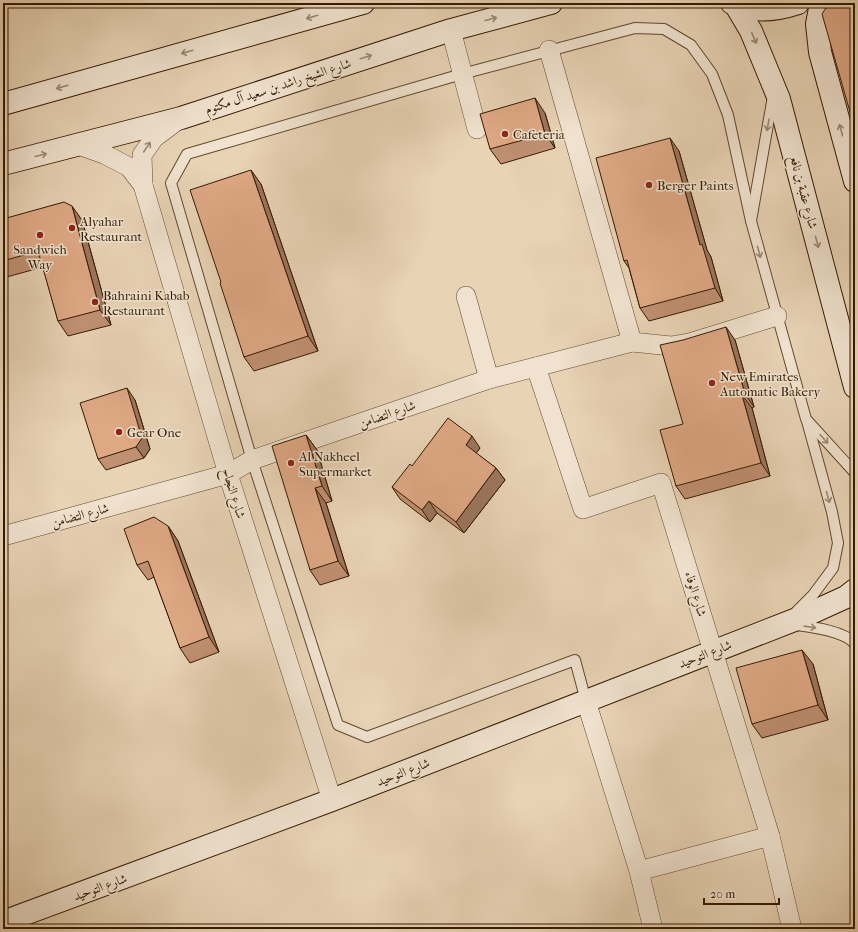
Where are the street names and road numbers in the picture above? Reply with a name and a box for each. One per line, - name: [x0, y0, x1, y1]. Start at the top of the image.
- street label: شارع الشيخ راشد بن سعيد آل مكتوم: [203, 55, 354, 121]
- street label: شارع عقبة بن نافع: [782, 154, 821, 232]
- street label: شارع التضامن: [357, 397, 419, 434]
- street label: شارع النجاح: [215, 466, 249, 521]
- street label: شارع التضامن: [50, 500, 111, 534]
- street label: شارع الوفاء: [678, 569, 710, 620]
- street label: شارع التوحيد: [676, 637, 735, 675]
- street label: شارع التوحيد: [374, 755, 433, 793]
- street label: شارع التوحيد: [71, 870, 130, 907]

